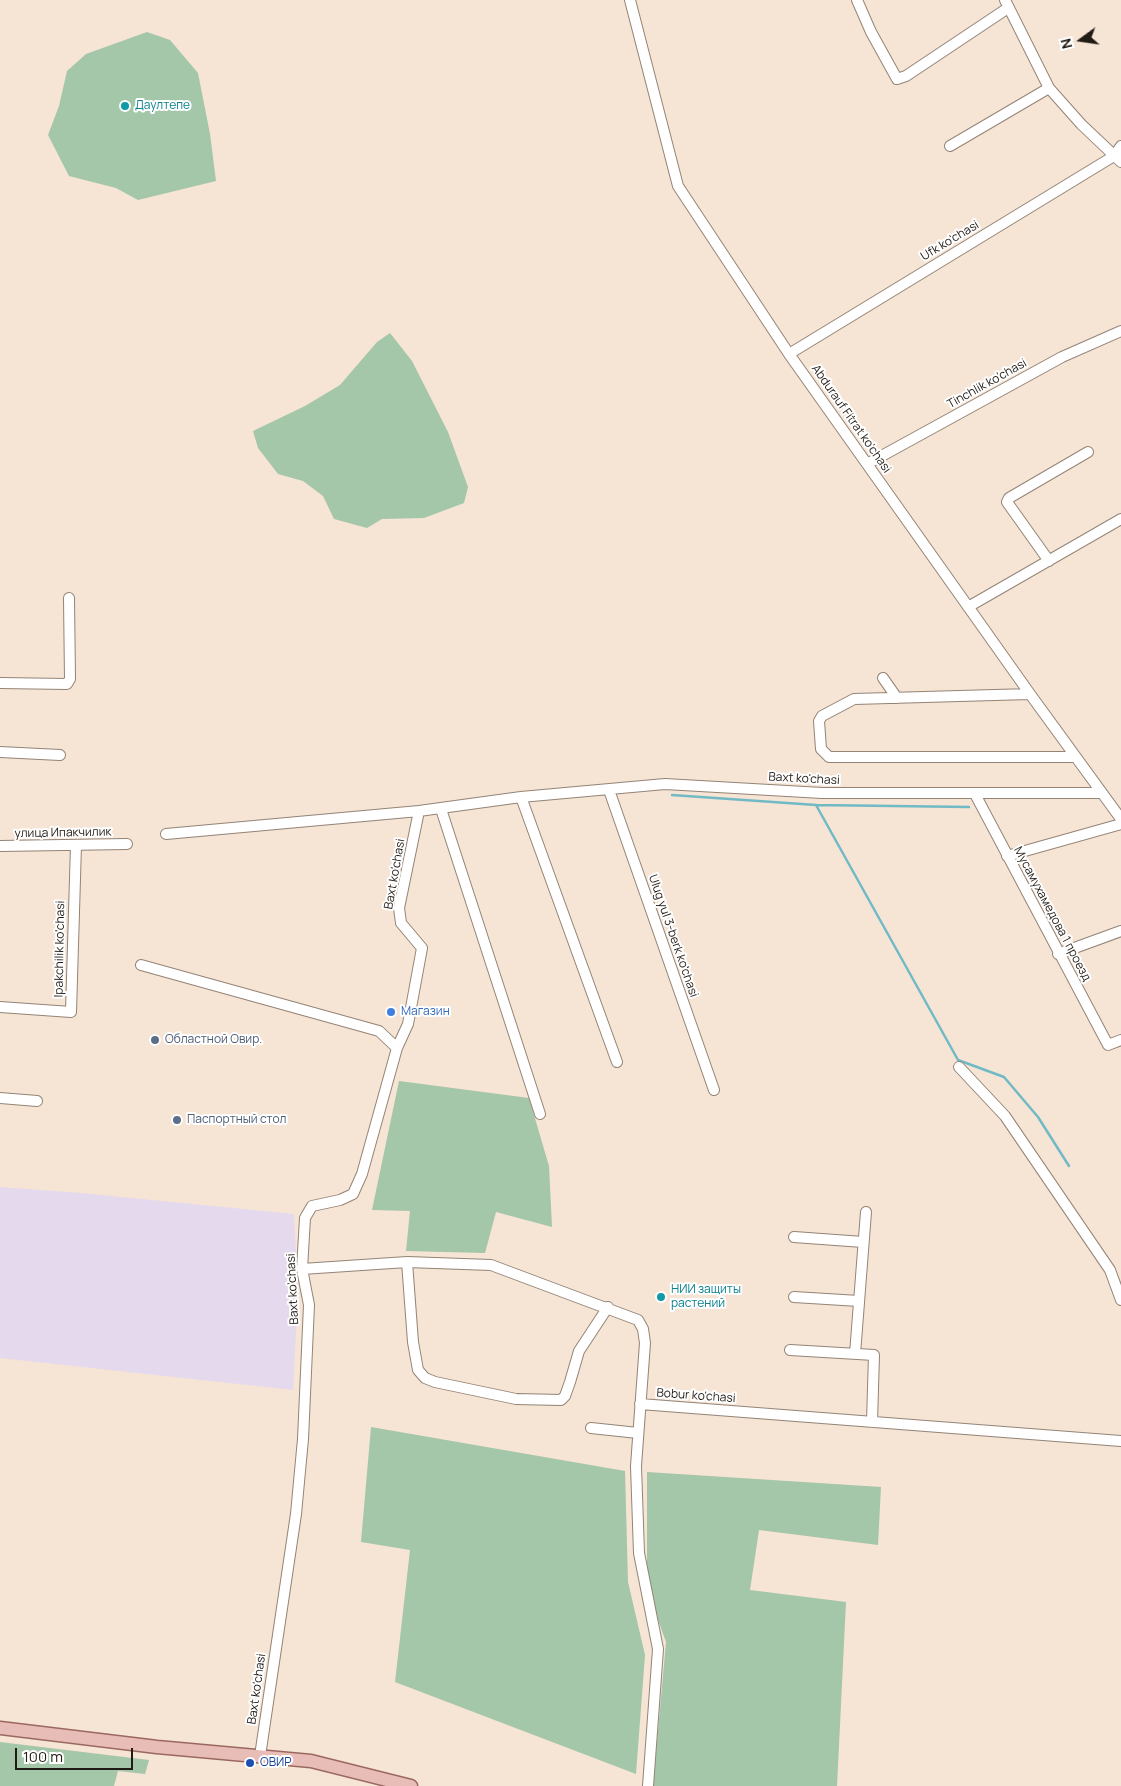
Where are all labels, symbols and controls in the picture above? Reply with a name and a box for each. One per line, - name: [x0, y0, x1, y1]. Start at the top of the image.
- north arrow: [1056, 15, 1106, 65]
- text: N: [1056, 37, 1076, 51]
- place label: Даултепе: [135, 99, 190, 113]
- marker: Даултепе: [119, 100, 131, 112]
- street label: Ufk ko'chasi: [918, 218, 982, 264]
- street label: Tinchlik ko'chasi: [945, 356, 1029, 412]
- street label: Abdurauf Fitrat ko'chasi: [808, 362, 894, 476]
- street label: Baxt ko'chasi: [768, 770, 840, 788]
- street label: улица Ипакчилик: [14, 825, 112, 841]
- street label: Baxt ko'chasi: [382, 838, 408, 910]
- street label: Мусамухамедова 1 проезд: [1010, 844, 1094, 984]
- street label: Ulug yul 3-berk ko'chasi: [645, 873, 701, 999]
- street label: Ipakchilik ko'chasi: [52, 901, 68, 997]
- place label: Магазин: [401, 1005, 450, 1019]
- marker: Магазин: [385, 1006, 397, 1018]
- place label: Областной Овир.: [165, 1033, 262, 1047]
- marker: Областной Овир.: [149, 1034, 161, 1046]
- place label: Паспортный стол: [187, 1113, 287, 1127]
- marker: Паспортный стол: [171, 1114, 183, 1126]
- street label: Baxt ko'chasi: [284, 1253, 302, 1325]
- place label: НИИ защиты растений: [671, 1283, 741, 1311]
- marker: НИИ защиты растений: [655, 1291, 667, 1303]
- street label: Bobur ko'chasi: [656, 1386, 736, 1406]
- street label: Baxt ko'chasi: [245, 1653, 269, 1725]
- scale bar: [18, 1738, 135, 1770]
- text: 100 m: [23, 1746, 63, 1767]
- place label: ОВИР: [260, 1756, 291, 1770]
- marker: ОВИР: [244, 1757, 256, 1769]

